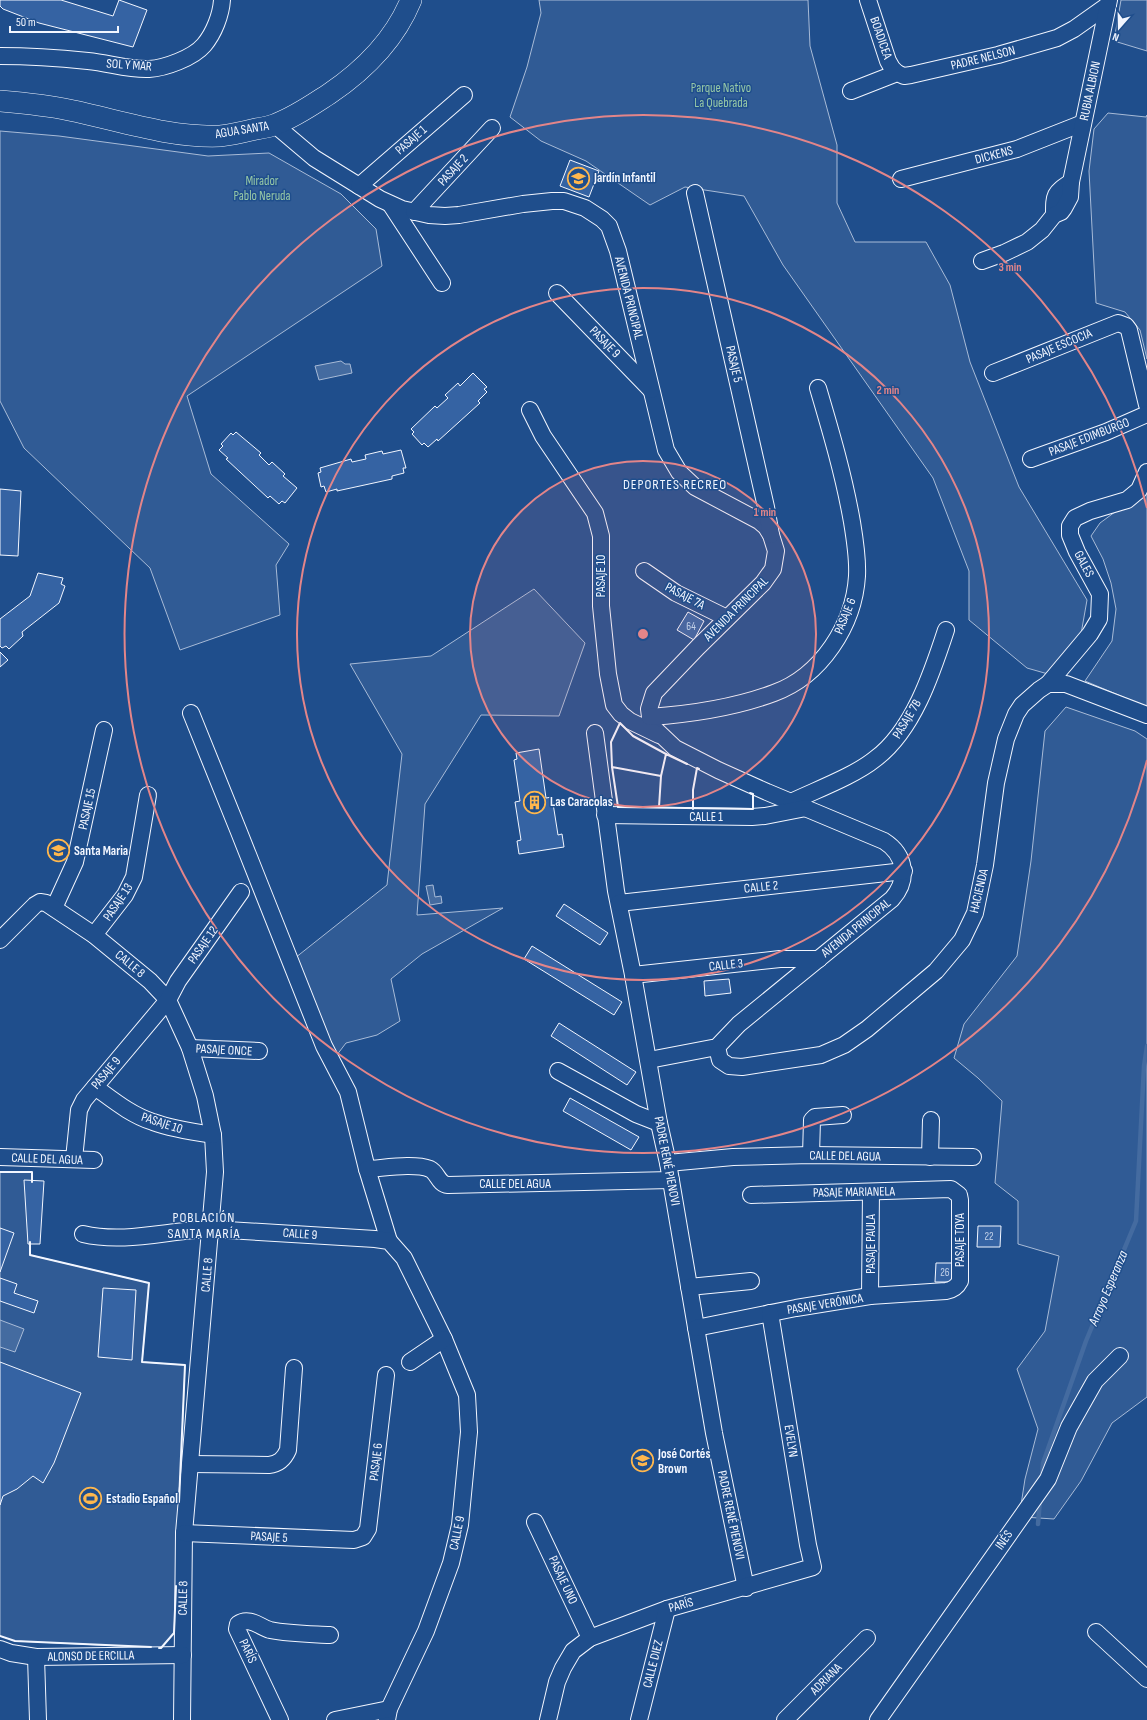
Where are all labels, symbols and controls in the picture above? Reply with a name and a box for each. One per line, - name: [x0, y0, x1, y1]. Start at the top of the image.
- scale bar: [10, 8, 118, 34]
- north arrow: [1099, 8, 1139, 48]
- text: 50 m: [16, 15, 36, 30]
- street label: BOADICEA: [866, 15, 896, 62]
- text: N: [1111, 30, 1121, 44]
- street label: PADRE NELSON: [949, 42, 1017, 74]
- street label: SOL Y MAR: [106, 55, 152, 75]
- street label: RUBIA ALBION: [1076, 60, 1104, 122]
- park label: Parque Nativo La Quebrada: [691, 80, 751, 111]
- street label: AGUA SANTA: [213, 118, 270, 142]
- street label: PASAJE 1: [392, 122, 430, 158]
- street label: DICKENS: [973, 142, 1015, 168]
- street label: PASAJE 2: [434, 151, 472, 189]
- school or university icon: Jardín Infantil: [566, 165, 592, 191]
- place label: Jardín Infantil: [593, 170, 656, 186]
- park label: Mirador Pablo Neruda: [233, 173, 291, 204]
- street label: AVENIDA PRINCIPAL: [611, 254, 647, 341]
- text: 3 min: [999, 260, 1021, 275]
- street label: PASAJE 9: [586, 323, 624, 361]
- street label: PASAJE ESCOCIA: [1024, 325, 1095, 367]
- street label: PASAJE 5: [722, 344, 746, 384]
- text: 2 min: [877, 383, 899, 398]
- street label: PASAJE EDIMBURGO: [1046, 414, 1132, 460]
- district label: DEPORTES RECREO: [623, 476, 727, 493]
- text: 1 min: [754, 505, 776, 520]
- street label: GALES: [1070, 548, 1098, 580]
- street label: PASAJE 10: [593, 555, 609, 597]
- street label: AVENIDA PRINCIPAL: [700, 573, 772, 645]
- street label: PASAJE 7A: [662, 579, 708, 613]
- street label: PASAJE 6: [830, 595, 860, 637]
- house number: 64: [686, 620, 696, 633]
- centre of rings: [636, 627, 650, 641]
- street label: PASAJE 7B: [889, 696, 925, 742]
- street label: PASAJE 15: [75, 787, 99, 831]
- building icon: Las Caracolas: [522, 789, 548, 815]
- place label: Las Caracolas: [550, 794, 613, 810]
- street label: CALLE 1: [689, 809, 723, 825]
- school or university icon: Santa Maria: [46, 838, 72, 864]
- place label: Santa Maria: [74, 843, 128, 859]
- street label: HACIENDA: [966, 867, 992, 915]
- street label: CALLE 2: [743, 877, 779, 897]
- street label: PASAJE 13: [100, 880, 136, 924]
- street label: AVENIDA PRINCIPAL: [817, 895, 894, 962]
- street label: PASAJE 12: [184, 923, 222, 967]
- street label: CALLE 8: [112, 947, 149, 981]
- street label: CALLE 3: [708, 955, 744, 975]
- street label: PASAJE ONCE: [195, 1041, 253, 1059]
- street label: PASAJE 9: [88, 1053, 124, 1093]
- street label: PASAJE 10: [139, 1109, 185, 1137]
- street label: PADRE RENÉ PIENOVI: [650, 1115, 684, 1207]
- street label: CALLE DEL AGUA: [809, 1147, 881, 1165]
- street label: CALLE DEL AGUA: [11, 1150, 83, 1168]
- street label: CALLE DEL AGUA: [479, 1176, 551, 1192]
- street label: PASAJE MARIANELA: [813, 1183, 896, 1201]
- district label: POBLACIÓN SANTA MARÍA: [167, 1209, 241, 1242]
- street label: PASAJE TOYA: [952, 1213, 968, 1267]
- street label: PASAJE PAULA: [863, 1214, 879, 1274]
- street label: CALLE 9: [282, 1225, 318, 1243]
- house number: 22: [984, 1230, 994, 1243]
- water label: Arroyo Esperanza: [1084, 1248, 1132, 1329]
- street label: CALLE 8: [198, 1257, 217, 1293]
- house number: 26: [940, 1266, 950, 1279]
- street label: PASAJE VERÓNICA: [786, 1290, 865, 1318]
- street label: EVELYN: [781, 1424, 801, 1458]
- street label: PASAJE 6: [366, 1442, 386, 1482]
- place label: José Cortés Brown: [657, 1446, 710, 1477]
- school or university icon: José Cortés Brown: [629, 1448, 655, 1474]
- street label: PADRE RENÉ PIENOVI: [714, 1469, 748, 1561]
- sports icon: Estadio Español: [77, 1486, 103, 1512]
- place label: Estadio Español: [106, 1491, 178, 1507]
- street label: CALLE 9: [446, 1514, 468, 1552]
- street label: INÉS: [992, 1527, 1017, 1553]
- street label: PASAJE 5: [250, 1528, 288, 1546]
- street label: PASAJE UNO: [545, 1553, 581, 1607]
- street label: CALLE 8: [175, 1580, 191, 1615]
- street label: PARÍS: [667, 1594, 696, 1616]
- street label: PARÍS: [235, 1636, 261, 1666]
- street label: CALLE DIEZ: [639, 1638, 667, 1690]
- street label: ALONSO DE ERCILLA: [47, 1647, 135, 1665]
- street label: ADRIANA: [806, 1659, 846, 1699]

